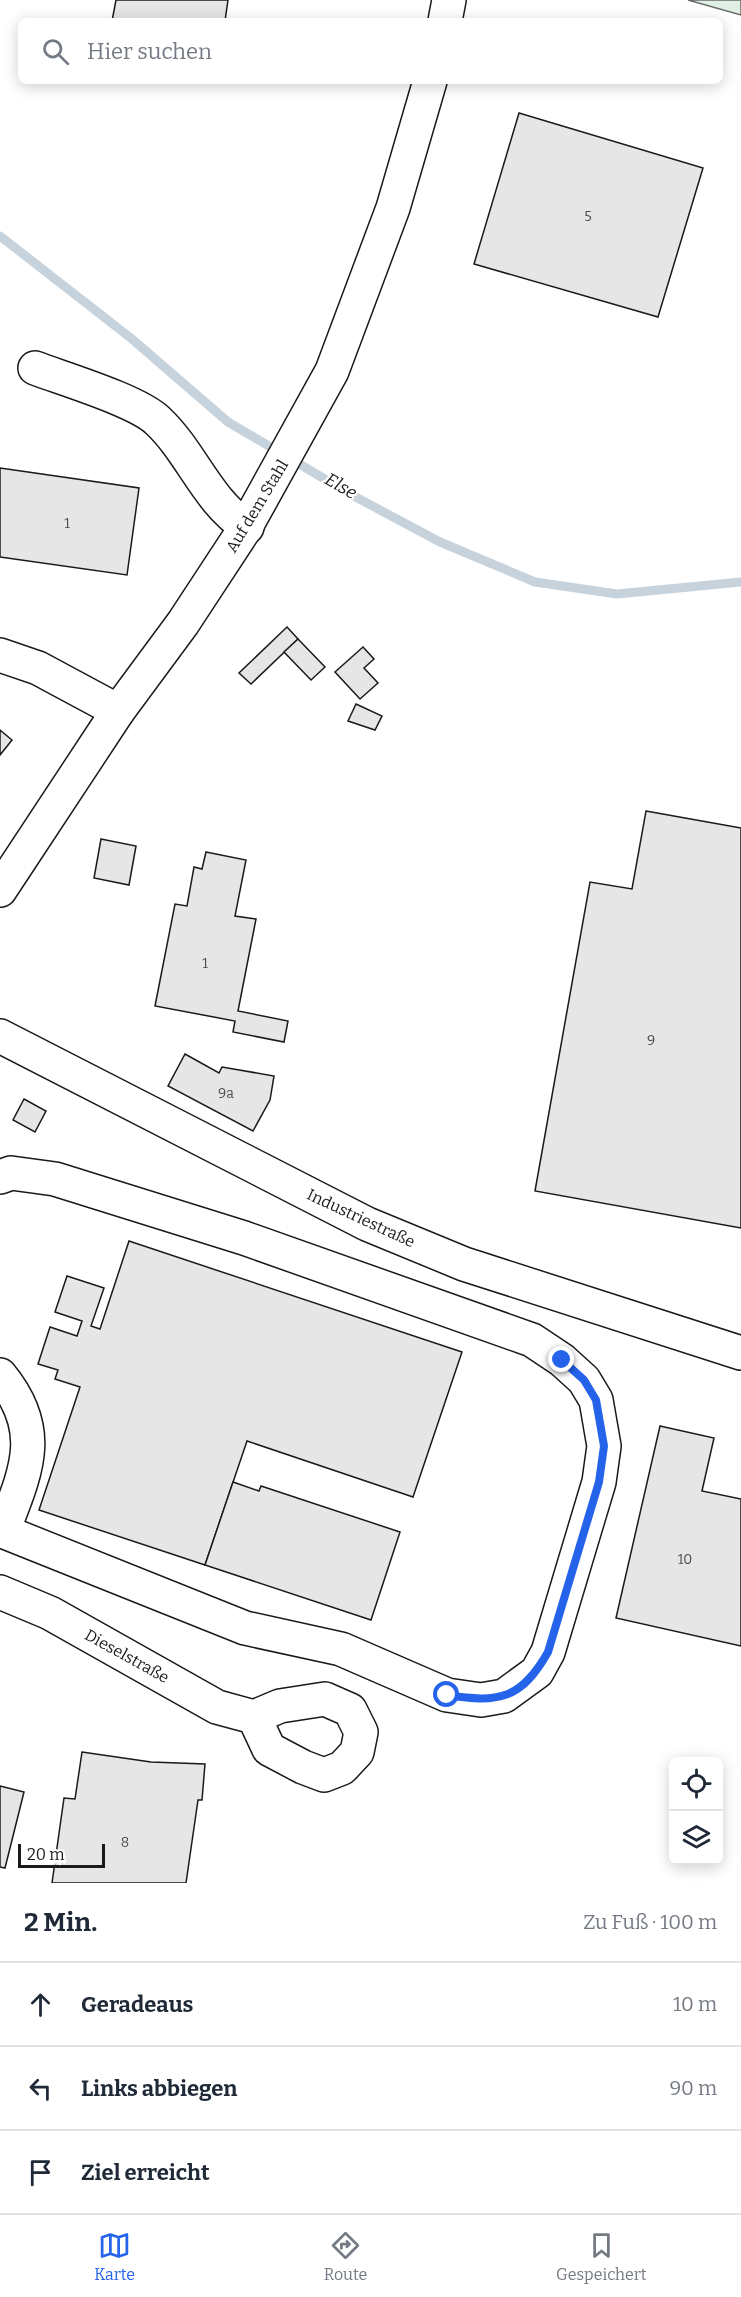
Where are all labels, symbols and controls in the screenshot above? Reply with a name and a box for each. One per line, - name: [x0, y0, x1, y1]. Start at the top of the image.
- search box: [18, 18, 723, 84]
- icon: search: [39, 35, 72, 68]
- text: Hier suchen: [87, 38, 212, 65]
- house number: 5: [584, 208, 592, 225]
- street label: Auf dem Stahl: [222, 456, 292, 556]
- water label: Else: [321, 468, 361, 504]
- house number: 1: [64, 515, 70, 532]
- house number: 1: [202, 955, 208, 972]
- house number: 9: [647, 1032, 655, 1049]
- house number: 9a: [218, 1085, 234, 1102]
- street label: Industriestraße: [304, 1185, 418, 1251]
- route end: [548, 1346, 574, 1372]
- house number: 10: [678, 1551, 692, 1568]
- street label: Dieselstraße: [81, 1625, 173, 1687]
- route start: [433, 1681, 459, 1707]
- map controls: [669, 1757, 723, 1865]
- button: locate: [669, 1757, 723, 1811]
- button: layers: [669, 1811, 723, 1865]
- house number: 8: [121, 1834, 129, 1851]
- scale bar: [18, 1841, 105, 1868]
- text: 20 m: [27, 1845, 64, 1864]
- text: 2 Min.: [24, 1907, 97, 1938]
- text: Zu Fuß · 100 m: [583, 1910, 717, 1934]
- icon: ahead: [24, 1988, 57, 2021]
- text: Geradeaus: [81, 1991, 193, 2018]
- text: 10 m: [673, 1992, 717, 2016]
- icon: left: [24, 2072, 57, 2105]
- text: Links abbiegen: [81, 2075, 238, 2102]
- text: 90 m: [669, 2076, 717, 2100]
- icon: arrive: [24, 2156, 57, 2189]
- text: Ziel erreicht: [81, 2159, 210, 2186]
- tab: Karte: [94, 2229, 135, 2284]
- tab: Route: [324, 2229, 367, 2284]
- tab: Gespeichert: [556, 2229, 647, 2284]

